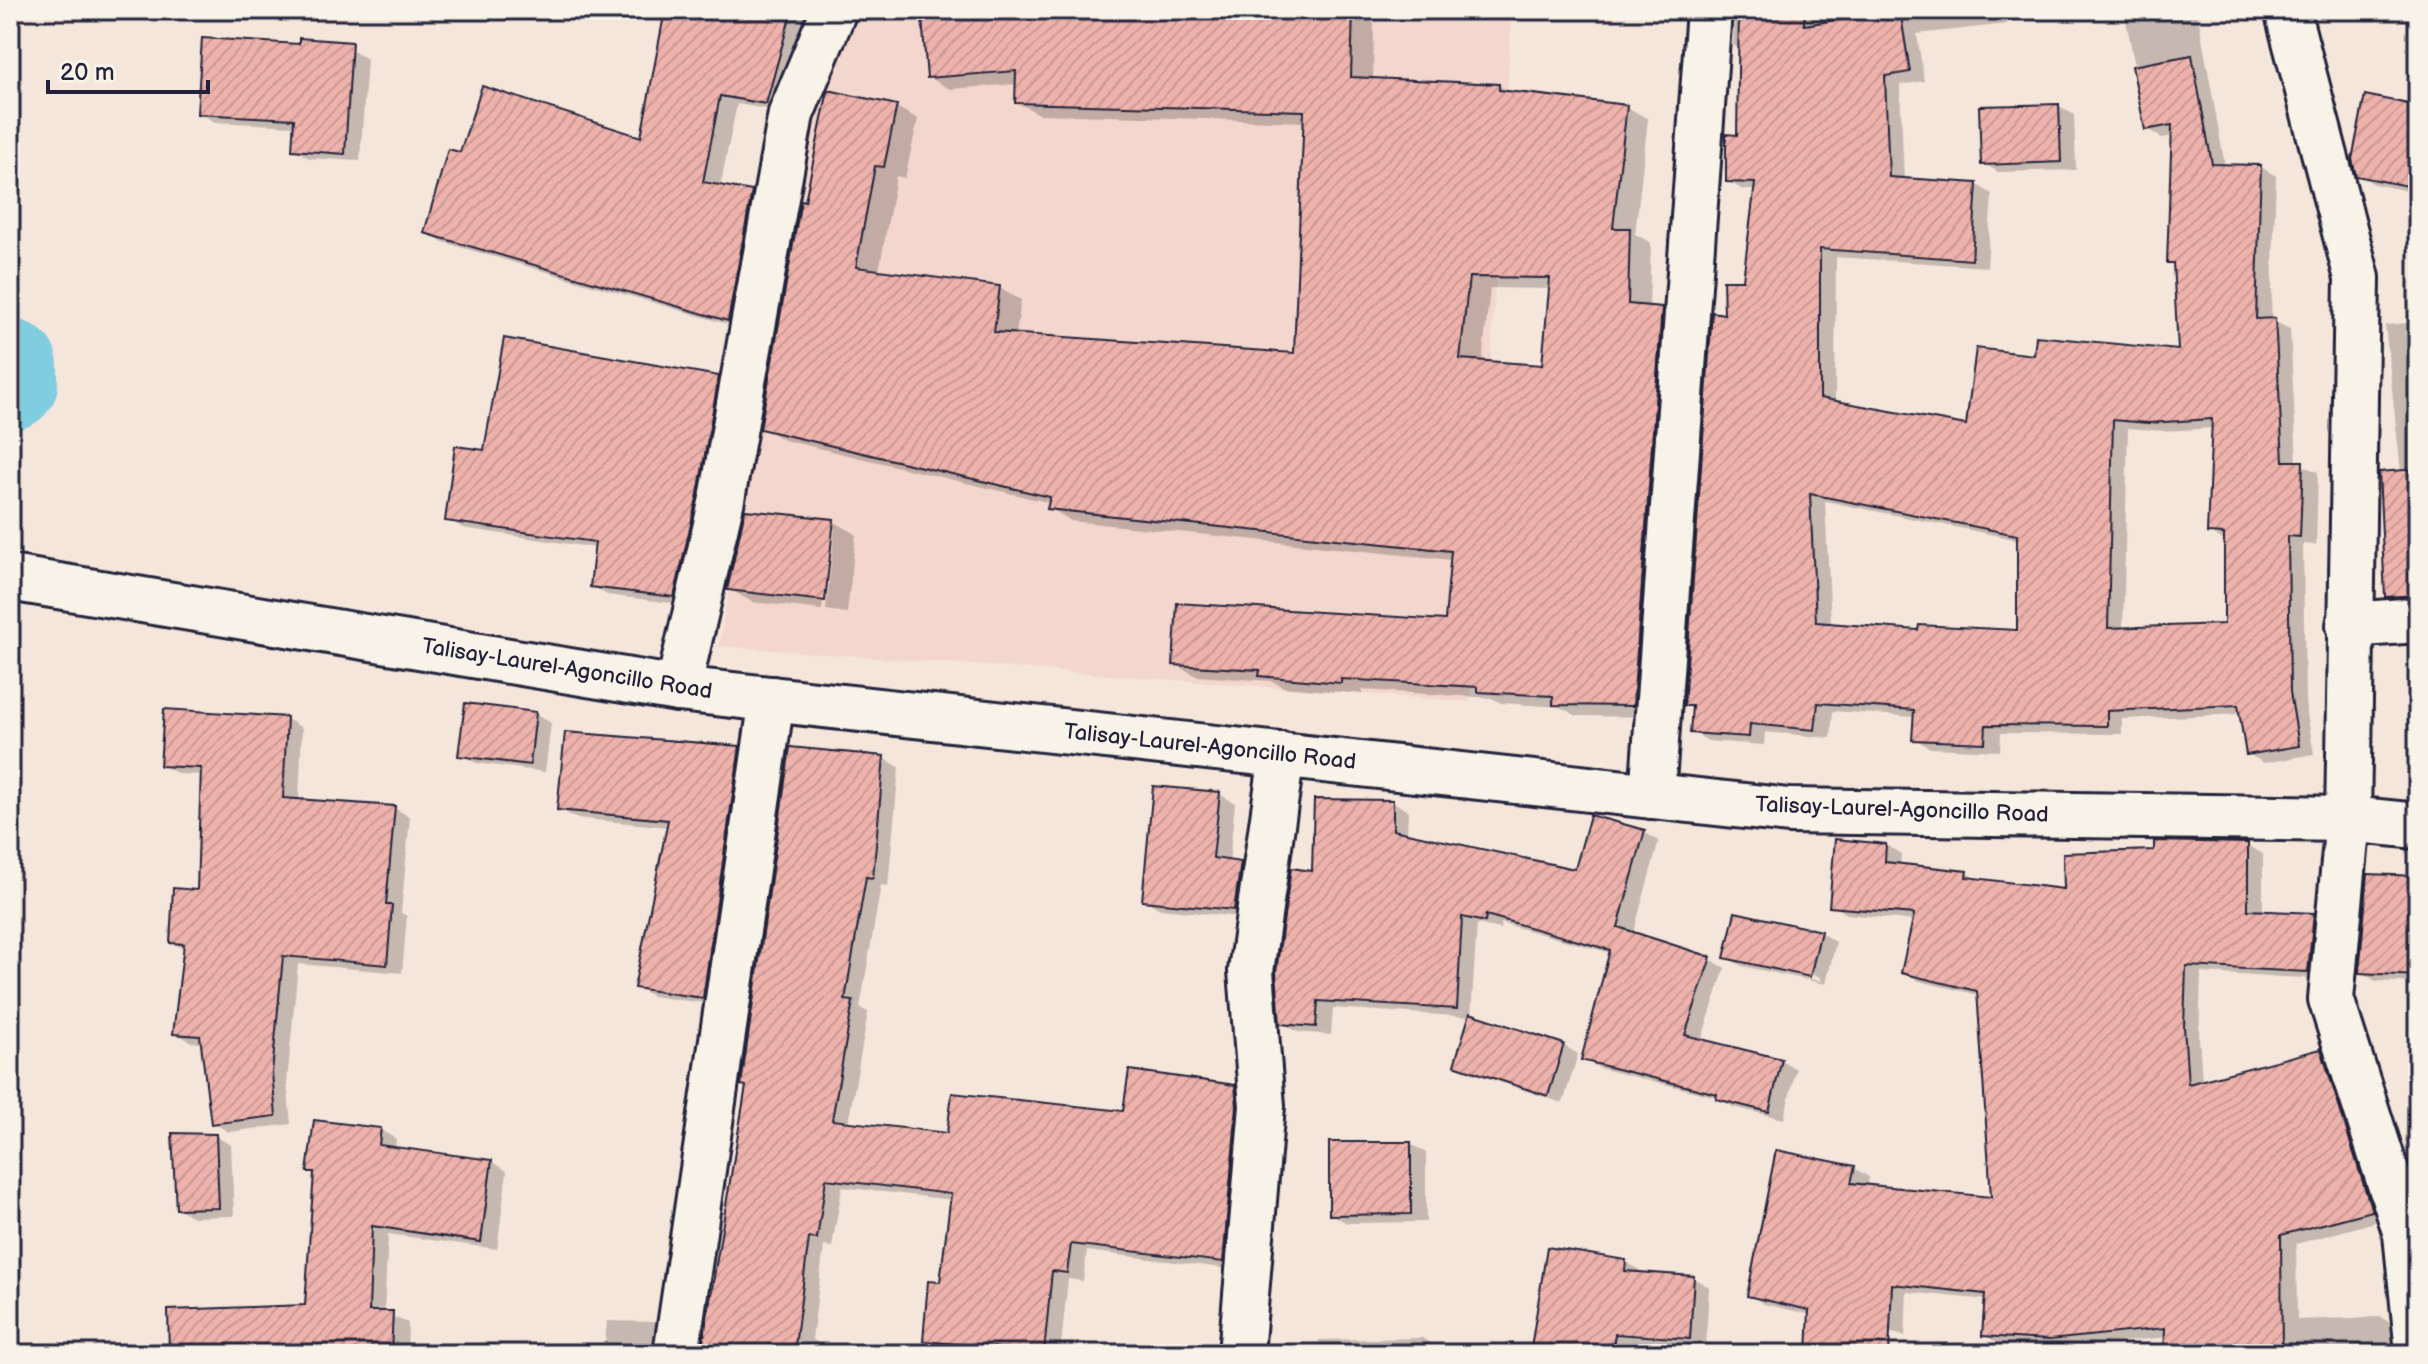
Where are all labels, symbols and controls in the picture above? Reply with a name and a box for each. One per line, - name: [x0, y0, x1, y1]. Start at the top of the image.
- scale bar: [48, 44, 208, 94]
- text: 20 m: [60, 58, 115, 87]
- street label: Talisay-Laurel-Agoncillo Road: [420, 633, 714, 705]
- street label: Talisay-Laurel-Agoncillo Road: [1063, 718, 1357, 776]
- street label: Talisay-Laurel-Agoncillo Road: [1755, 791, 2049, 829]

